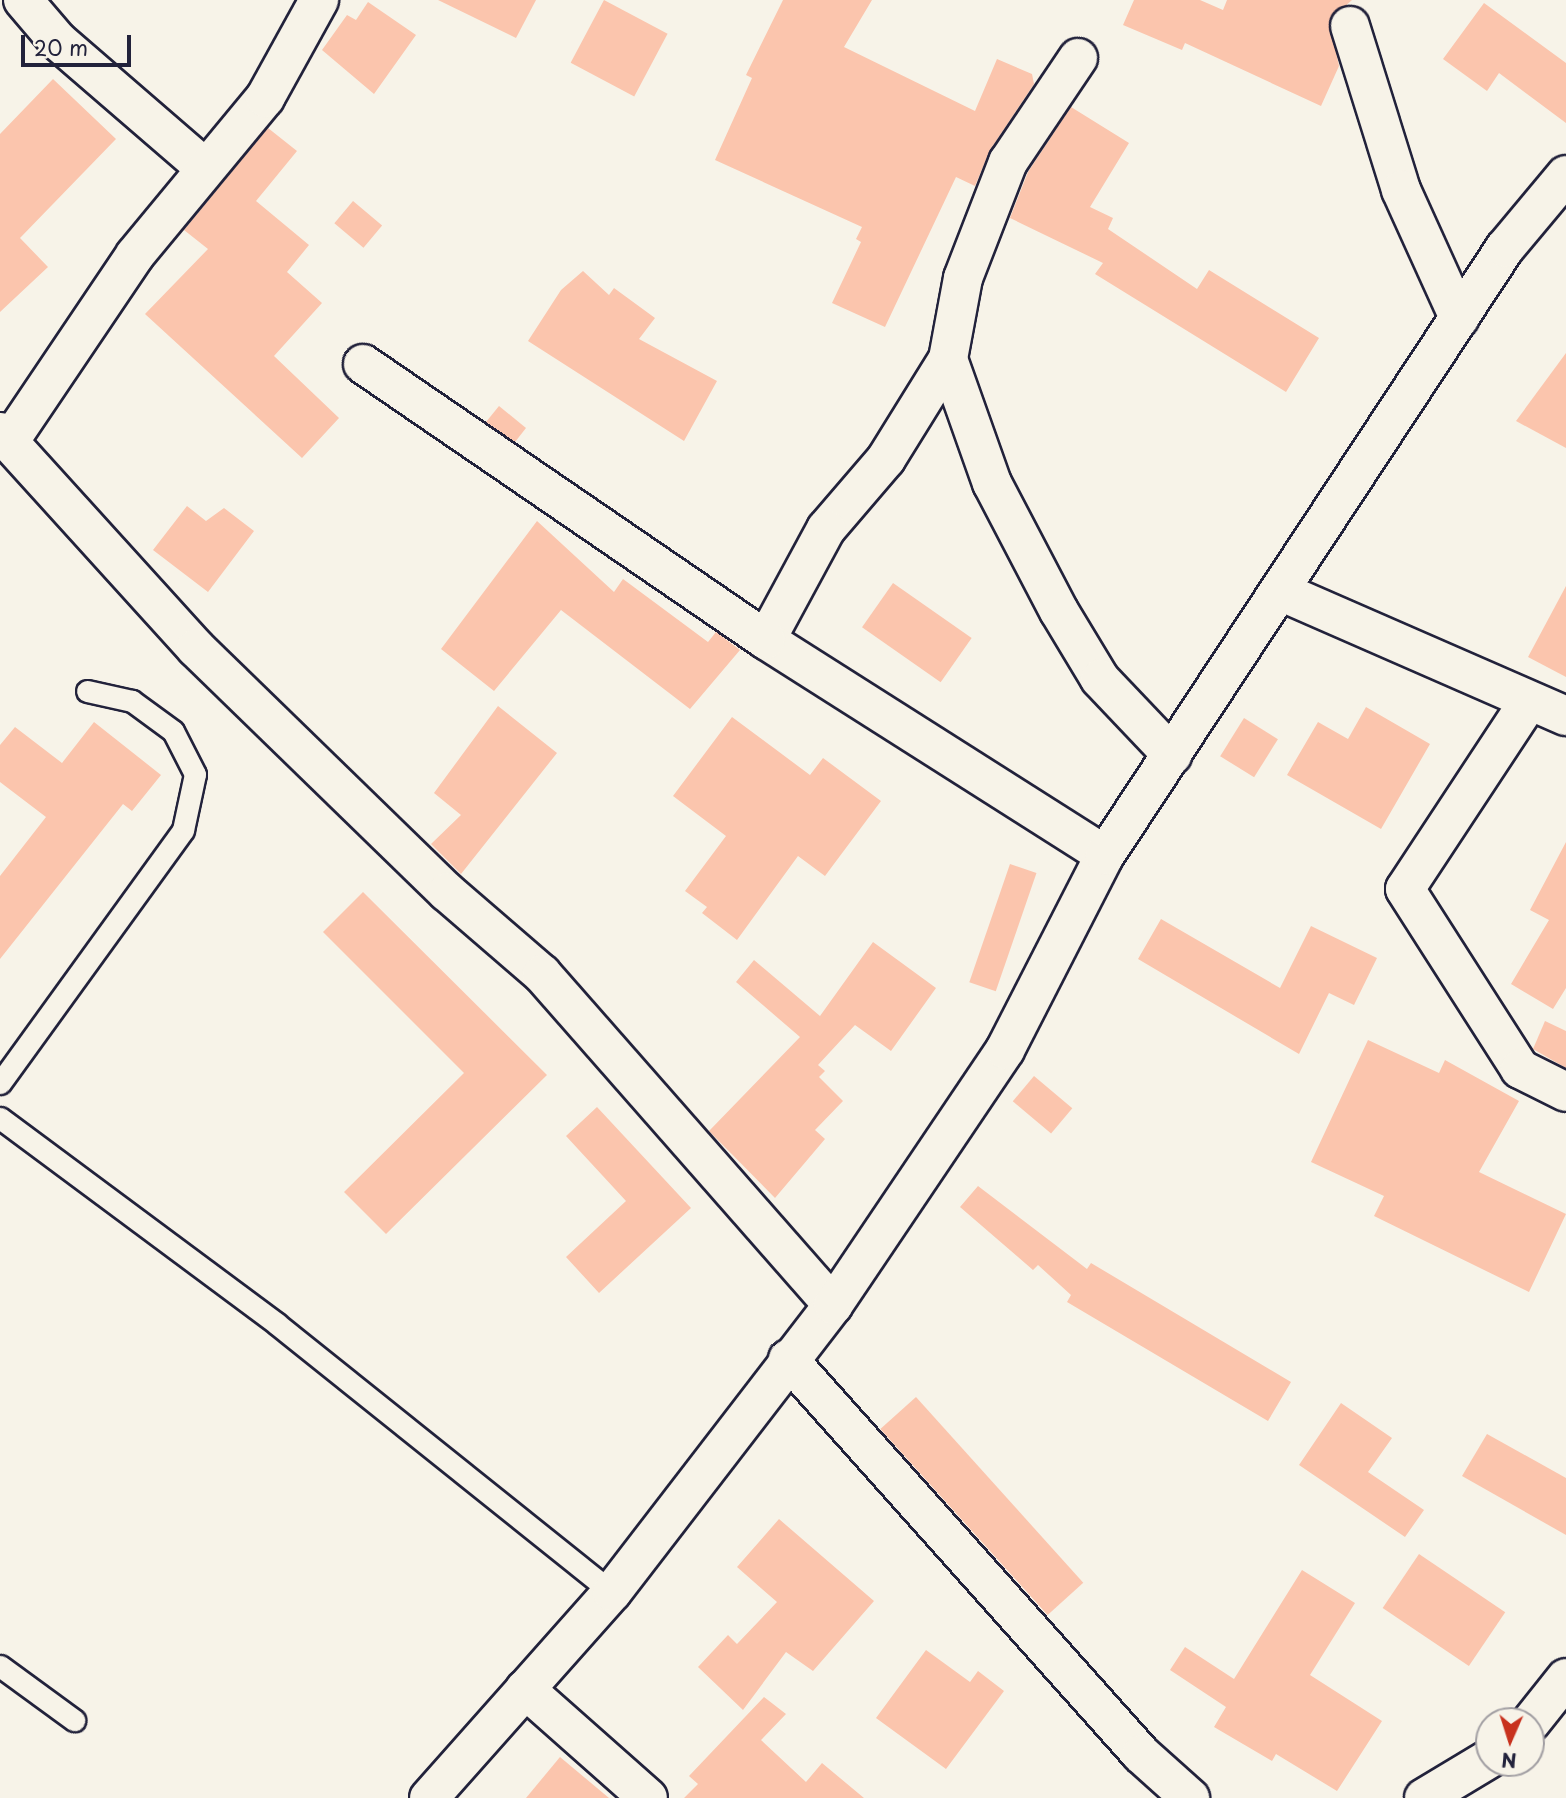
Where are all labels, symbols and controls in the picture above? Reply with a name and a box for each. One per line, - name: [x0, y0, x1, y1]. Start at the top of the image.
- scale bar: [24, 21, 135, 65]
- text: 20 m: [34, 31, 88, 63]
- north arrow: [1475, 1707, 1545, 1777]
- text: N: [1501, 1747, 1517, 1775]

